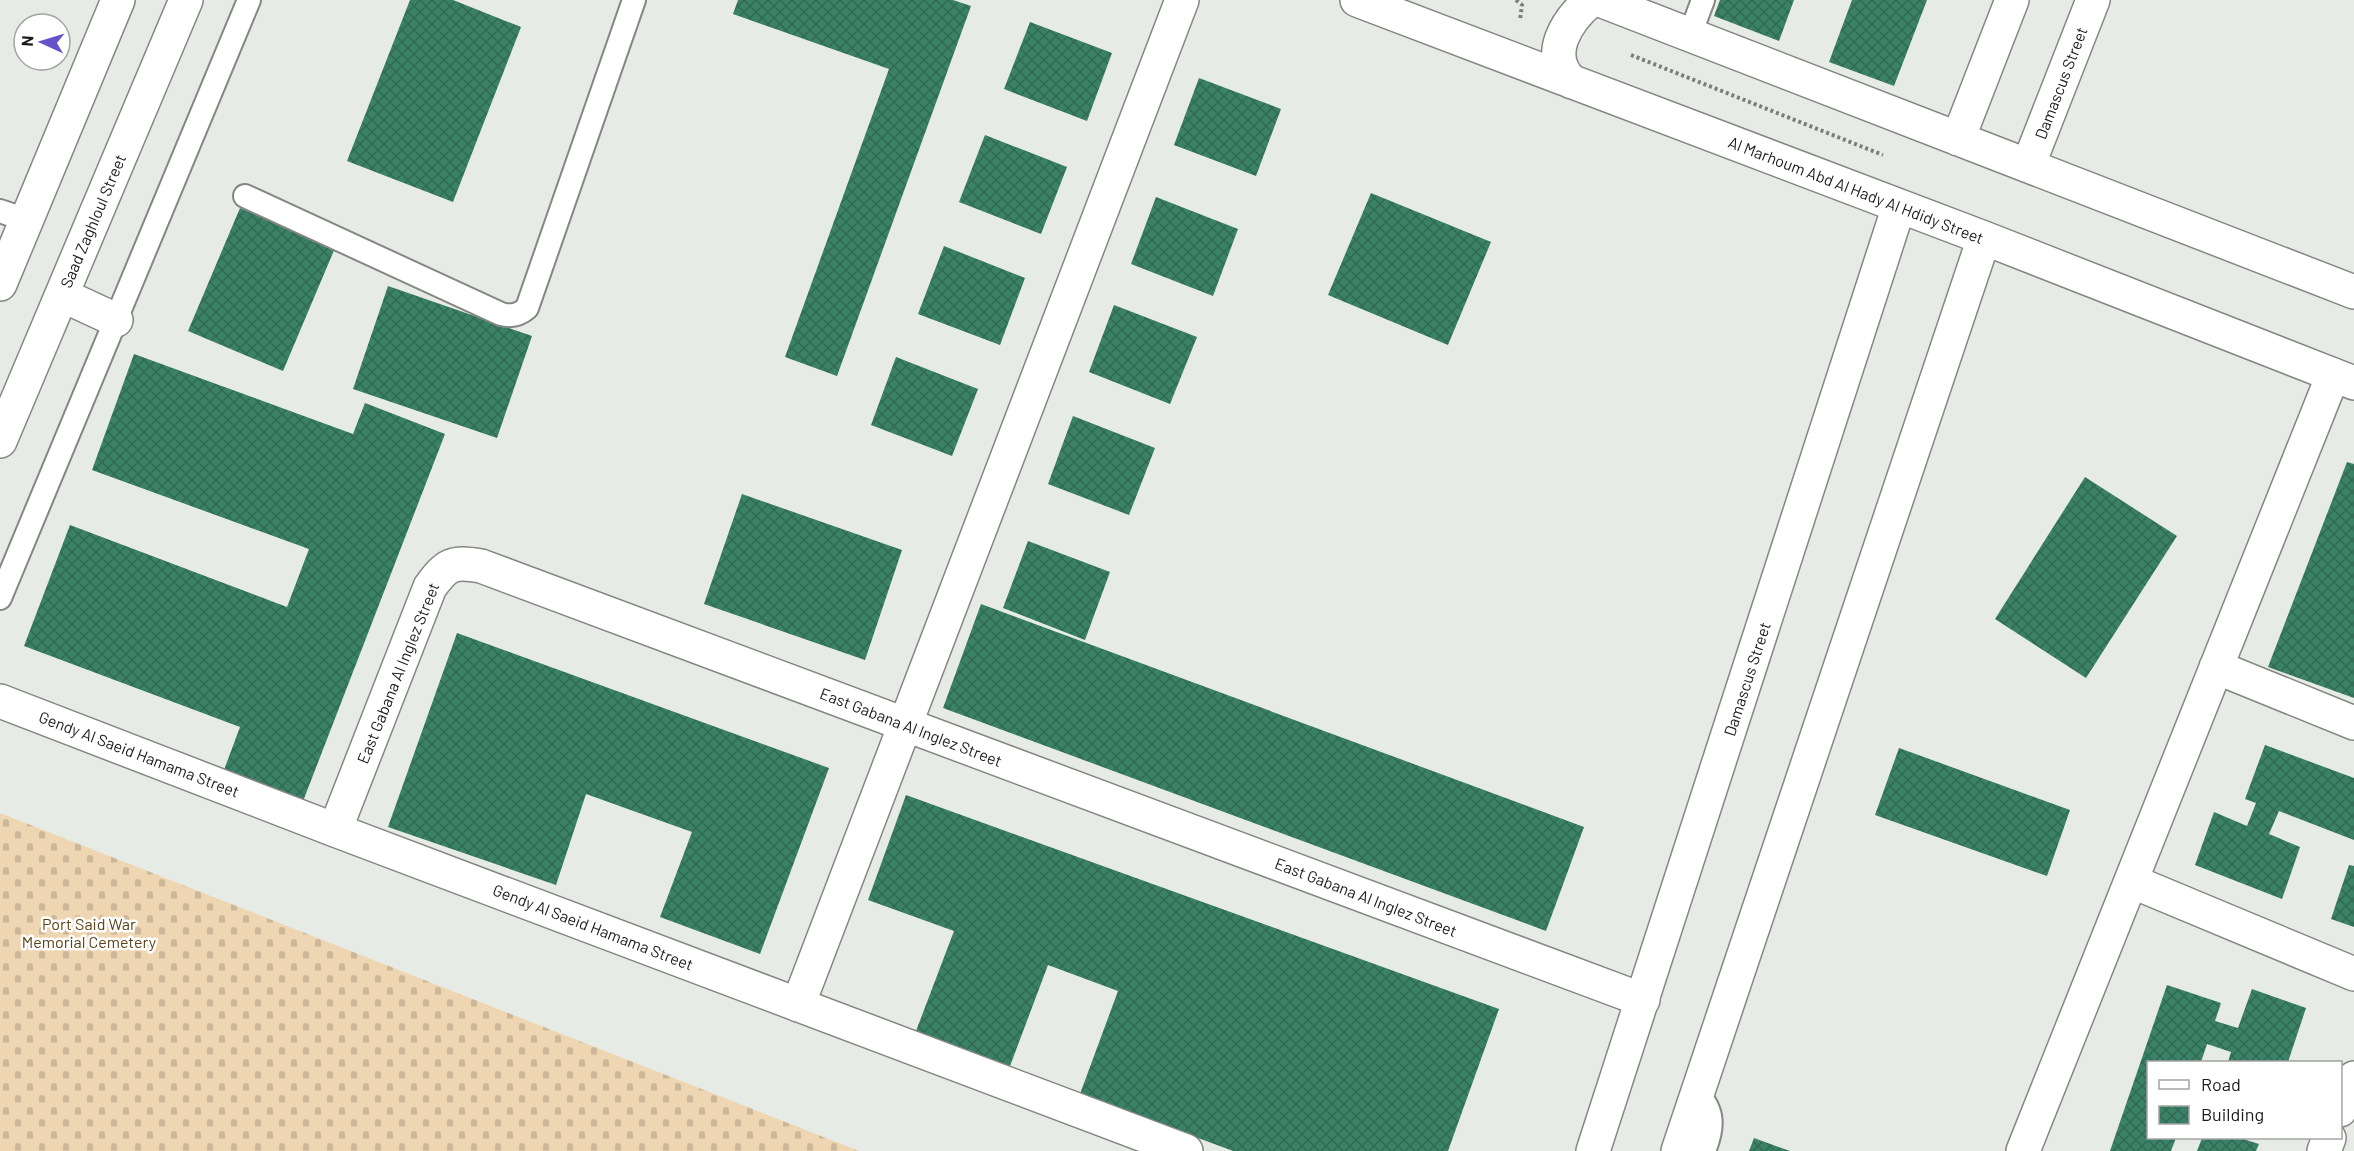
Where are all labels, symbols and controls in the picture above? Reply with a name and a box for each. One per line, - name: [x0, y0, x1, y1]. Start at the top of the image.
- north arrow: [12, 12, 72, 72]
- street label: Damascus Street: [2030, 24, 2091, 142]
- text: N: [17, 35, 36, 47]
- street label: Al Marhoum Abd Al Hady Al Hdidy Street: [1726, 132, 1987, 247]
- street label: Saad Zaghloul Street: [56, 151, 129, 290]
- street label: East Gabana Al Inglez Street: [352, 580, 443, 766]
- street label: Damascus Street: [1719, 620, 1774, 738]
- street label: East Gabana Al Inglez Street: [817, 683, 1005, 770]
- street label: Gendy Al Saeid Hamama Street: [36, 706, 242, 801]
- street label: East Gabana Al Inglez Street: [1272, 853, 1460, 940]
- street label: Gendy Al Saeid Hamama Street: [490, 879, 696, 974]
- park label: Port Said War Memorial Cemetery: [22, 914, 157, 951]
- legend: [2147, 1061, 2342, 1139]
- text: Road: [2201, 1073, 2241, 1095]
- text: Building: [2201, 1103, 2264, 1125]

